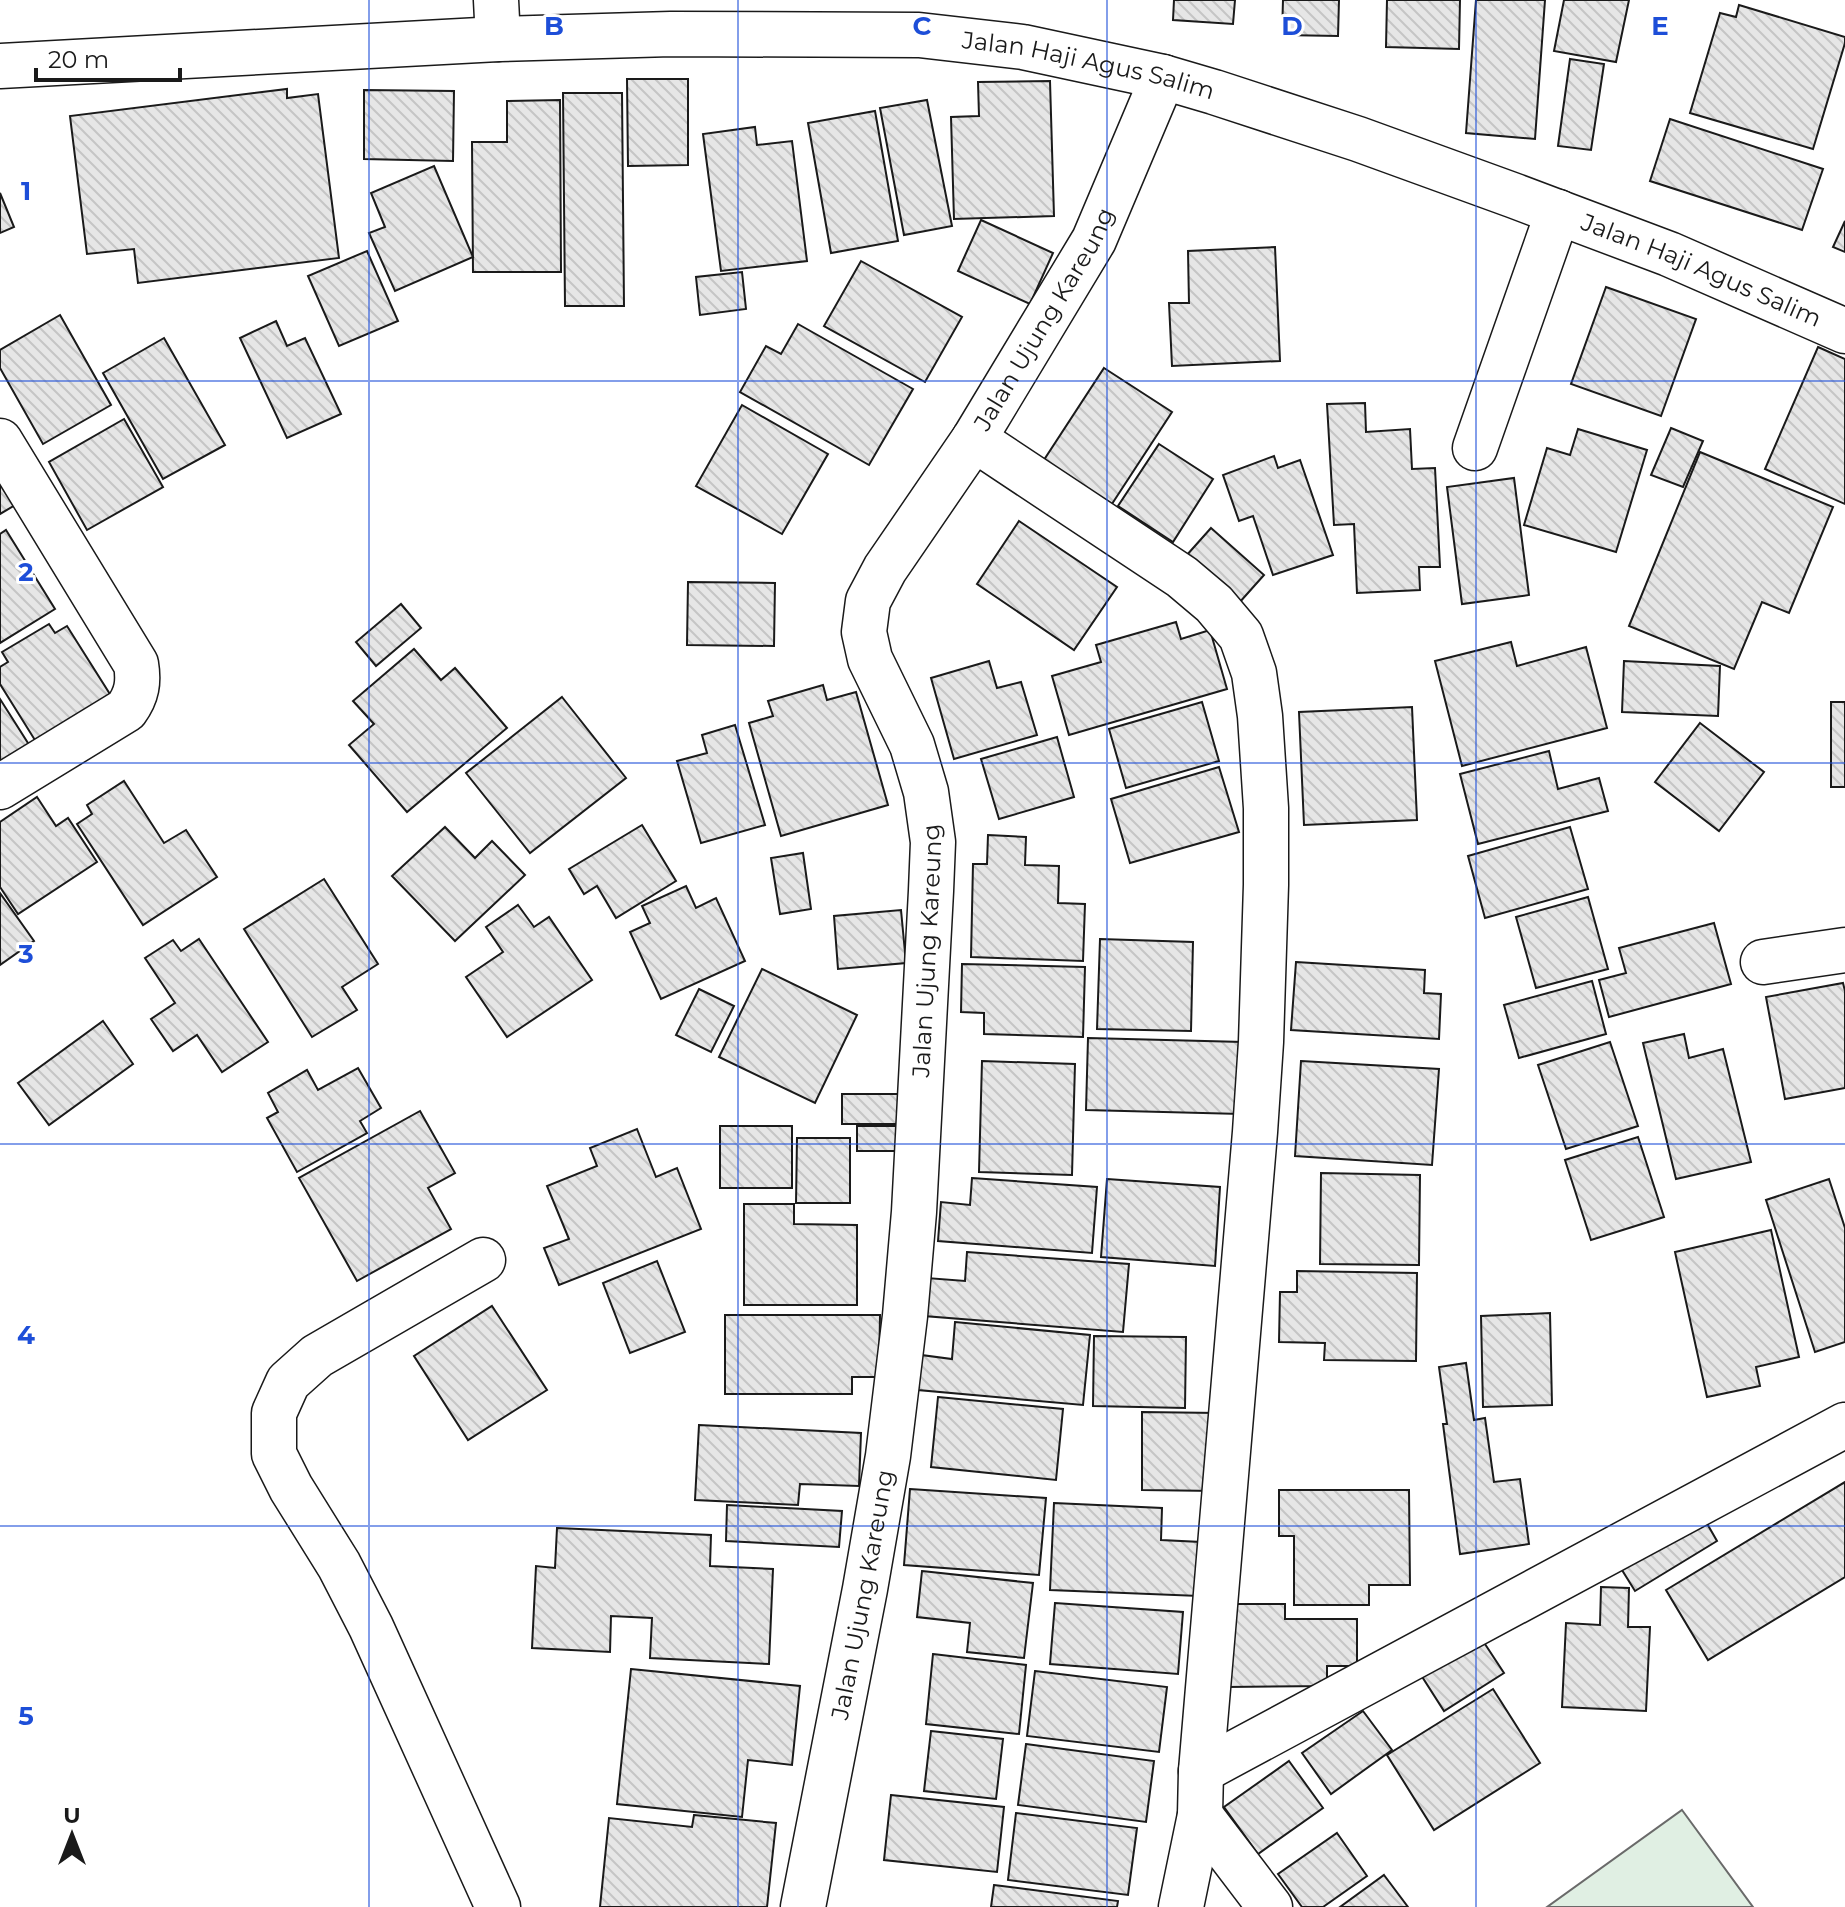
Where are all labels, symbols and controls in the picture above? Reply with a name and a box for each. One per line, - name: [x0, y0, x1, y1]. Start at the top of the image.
- text: B: [544, 10, 564, 42]
- text: C: [913, 10, 932, 42]
- text: D: [1281, 10, 1303, 42]
- text: E: [1651, 10, 1669, 42]
- street label: Jalan Haji Agus Salim: [960, 25, 1218, 105]
- scale bar: [36, 32, 180, 82]
- text: 20 m: [48, 45, 109, 74]
- text: 1: [21, 175, 31, 207]
- street label: Jalan Ujung Kareung: [967, 203, 1120, 436]
- street label: Jalan Haji Agus Salim: [1576, 207, 1826, 333]
- text: 2: [18, 556, 34, 588]
- street label: Jalan Ujung Kareung: [906, 822, 947, 1079]
- text: 3: [17, 938, 34, 970]
- text: 4: [17, 1319, 35, 1351]
- street label: Jalan Ujung Kareung: [825, 1467, 899, 1723]
- text: 5: [18, 1700, 34, 1732]
- north arrow: [32, 1795, 112, 1875]
- text: U: [63, 1802, 81, 1829]

